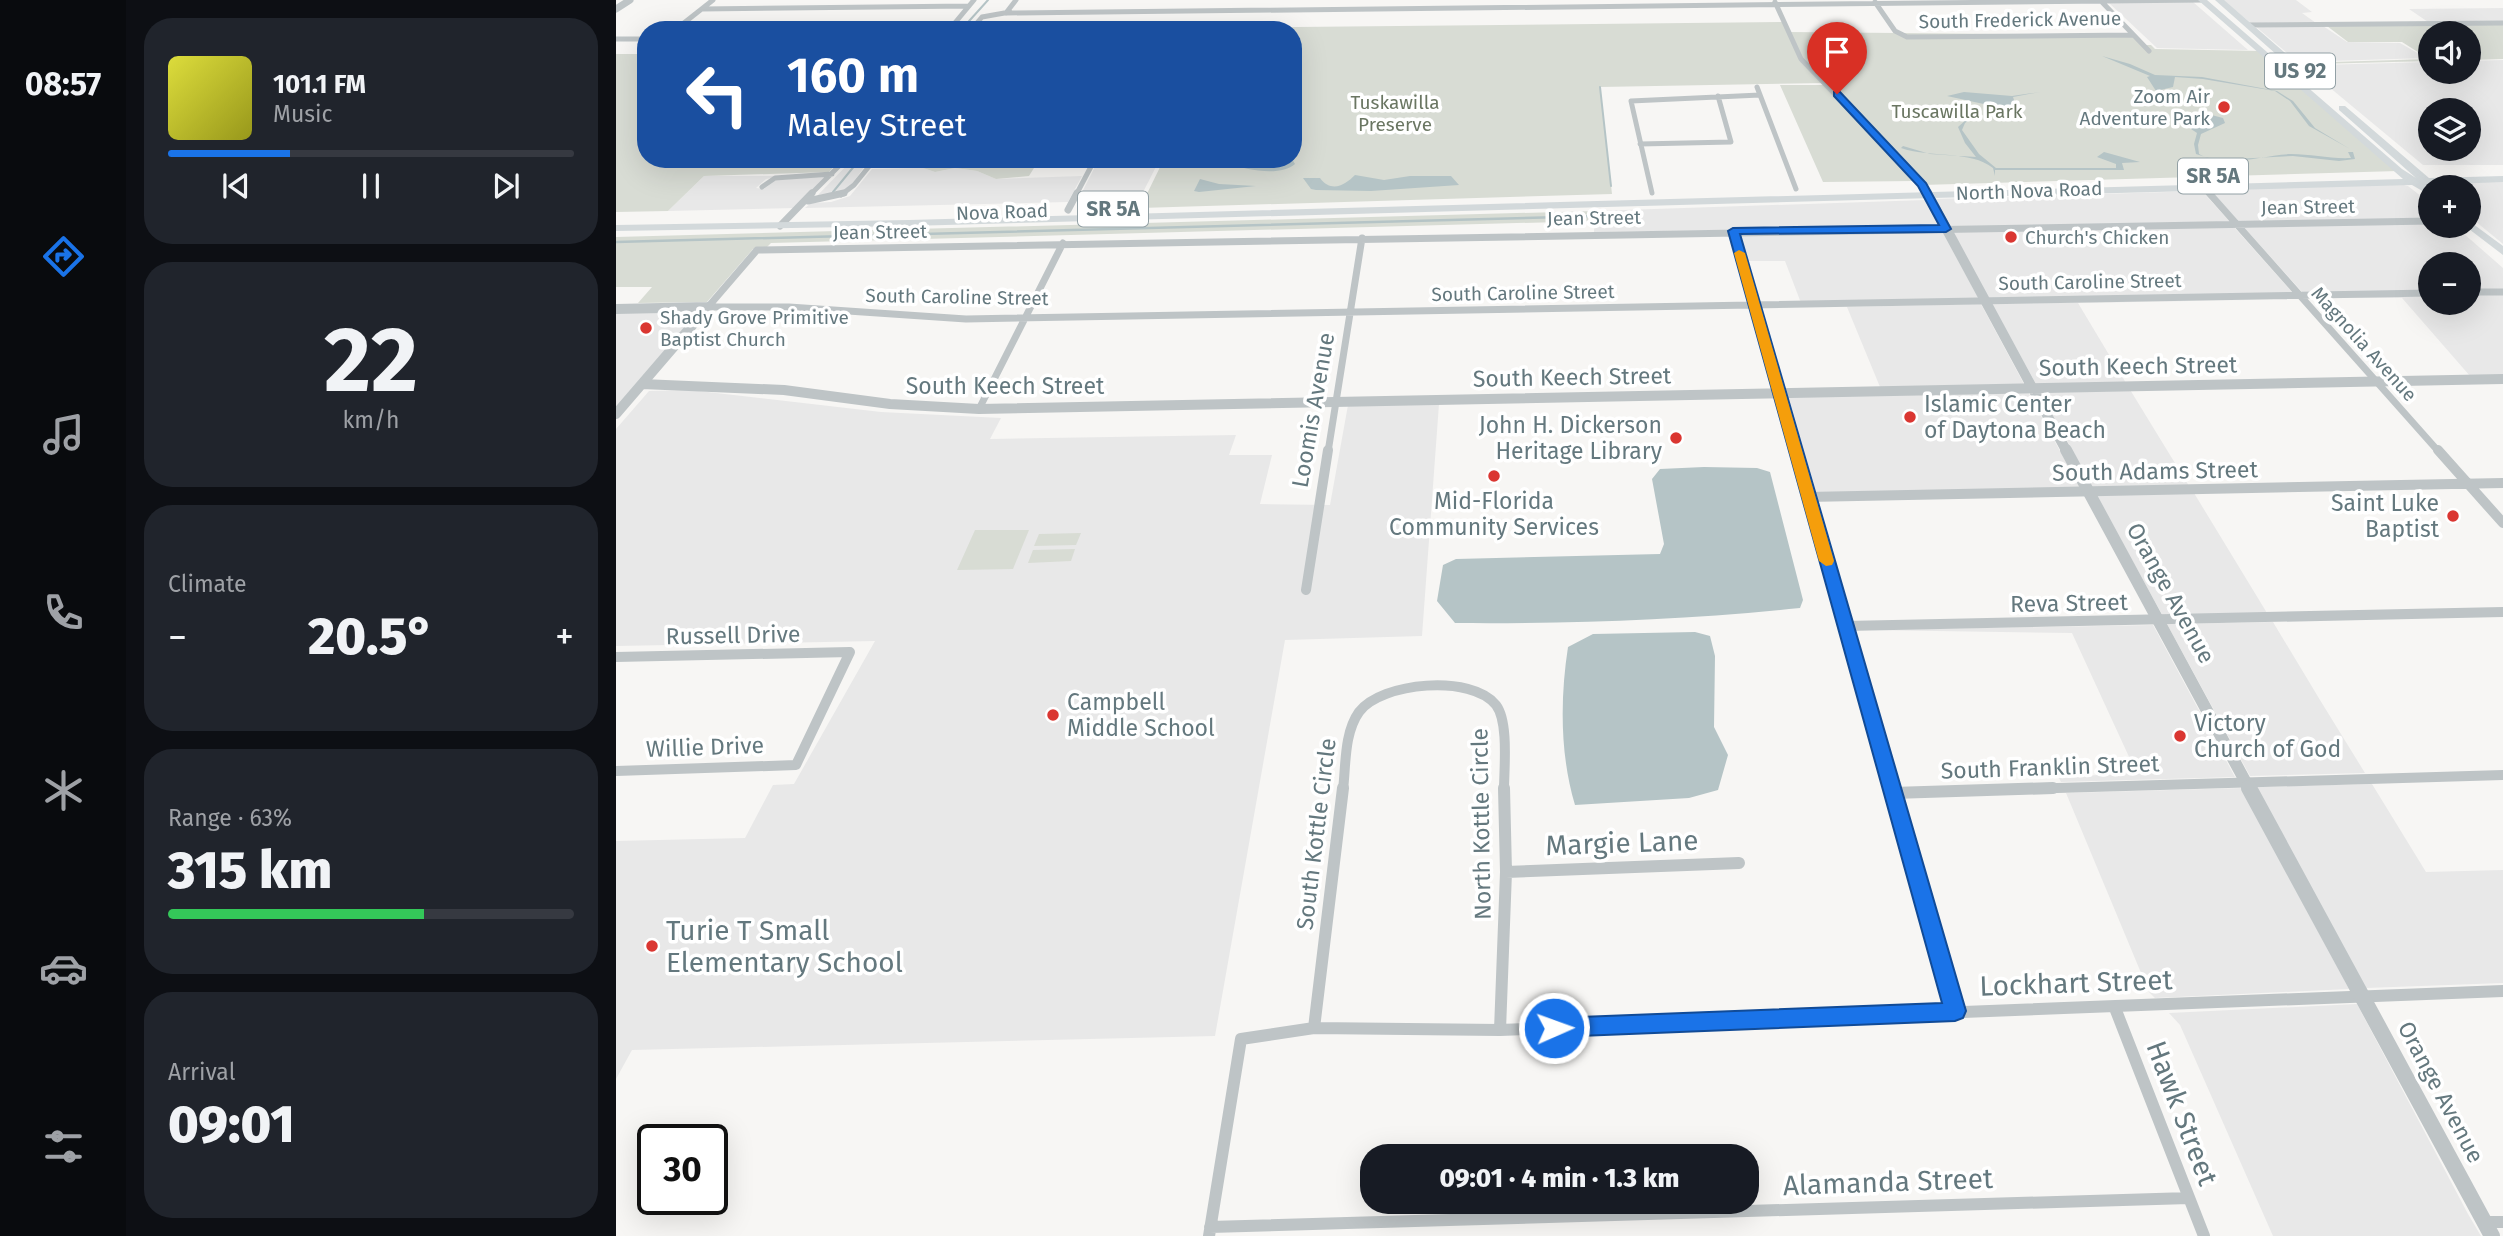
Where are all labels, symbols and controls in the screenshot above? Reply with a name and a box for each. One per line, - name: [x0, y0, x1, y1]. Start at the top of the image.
- street label: South Frederick Avenue: [1918, 7, 2122, 33]
- map controls: [2418, 21, 2481, 315]
- button: sound: [2418, 21, 2481, 84]
- pin: [1807, 22, 1867, 94]
- icon: arrive: [1818, 33, 1856, 71]
- text: 160 m: [787, 46, 919, 105]
- icon: left: [672, 49, 763, 140]
- road number: US 92: [2265, 54, 2335, 88]
- text: 08:57: [25, 65, 101, 103]
- text: 101.1 FM: [273, 69, 366, 100]
- place label: Zoom Air Adventure Park: [2080, 85, 2211, 130]
- park label: Tuskawilla Preserve: [1350, 91, 1440, 136]
- button: layers: [2418, 98, 2481, 161]
- marker: Zoom Air Adventure Park: [2216, 99, 2232, 115]
- text: Music: [273, 100, 333, 128]
- park label: Tuscawilla Park: [1892, 100, 2023, 123]
- text: Maley Street: [787, 106, 967, 144]
- road number: SR 5A: [2178, 158, 2248, 194]
- icon: previous: [217, 167, 255, 205]
- icon: pause: [352, 167, 390, 205]
- icon: next: [487, 167, 525, 205]
- button: +: [2418, 175, 2481, 238]
- street label: North Nova Road: [1955, 177, 2103, 205]
- road number: SR 5A: [1078, 192, 1148, 227]
- street label: Jean Street: [2261, 195, 2355, 219]
- street label: Nova Road: [956, 199, 1048, 225]
- street label: Jean Street: [1547, 206, 1641, 230]
- street label: Jean Street: [833, 220, 927, 244]
- place label: Church's Chicken: [2025, 226, 2169, 249]
- marker: Church's Chicken: [2003, 229, 2019, 245]
- icon: directions: [39, 232, 88, 281]
- button: −: [2418, 252, 2481, 315]
- street label: South Caroline Street: [1998, 269, 2182, 295]
- street label: South Caroline Street: [1431, 280, 1615, 306]
- street label: Magnolia Avenue: [2306, 282, 2422, 406]
- street label: South Caroline Street: [865, 284, 1049, 310]
- text: 22: [324, 306, 418, 415]
- place label: Shady Grove Primitive Baptist Church: [660, 306, 849, 351]
- marker: Shady Grove Primitive Baptist Church: [638, 320, 654, 336]
- street label: Loomis Avenue: [1286, 330, 1340, 490]
- street label: South Keech Street: [2039, 350, 2238, 382]
- street label: South Keech Street: [1473, 361, 1672, 393]
- street label: South Keech Street: [906, 372, 1105, 400]
- place label: Islamic Center of Daytona Beach: [1924, 390, 2106, 444]
- text: km/h: [343, 406, 399, 434]
- marker: Islamic Center of Daytona Beach: [1902, 409, 1918, 425]
- icon: music: [39, 410, 88, 459]
- place label: John H. Dickerson Heritage Library: [1479, 411, 1663, 465]
- marker: John H. Dickerson Heritage Library: [1668, 430, 1684, 446]
- street label: South Adams Street: [2052, 455, 2259, 487]
- marker: Mid-Florida Community Services: [1486, 468, 1502, 484]
- place label: Mid-Florida Community Services: [1389, 487, 1599, 541]
- place label: Saint Luke Baptist: [2331, 489, 2440, 543]
- marker: Saint Luke Baptist: [2445, 508, 2461, 524]
- street label: Orange Avenue: [2121, 518, 2221, 668]
- text: Climate: [168, 570, 247, 598]
- icon: phone: [39, 588, 88, 637]
- street label: Reva Street: [2010, 588, 2129, 618]
- text: 20.5°: [308, 605, 434, 668]
- text: −: [168, 614, 187, 660]
- text: +: [555, 614, 574, 660]
- street label: Russell Drive: [665, 620, 801, 650]
- place label: Campbell Middle School: [1067, 688, 1215, 742]
- marker: Campbell Middle School: [1045, 707, 1061, 723]
- place label: Victory Church of God: [2194, 709, 2341, 763]
- street label: North Kottle Circle: [1465, 728, 1497, 920]
- marker: Victory Church of God: [2172, 728, 2188, 744]
- street label: Willie Drive: [646, 731, 764, 763]
- street label: South Kottle Circle: [1290, 736, 1342, 932]
- street label: South Franklin Street: [1940, 749, 2160, 785]
- icon: climate: [39, 766, 88, 815]
- text: Range · 63%: [168, 804, 292, 832]
- street label: Margie Lane: [1545, 824, 1699, 862]
- text: 315 km: [168, 839, 332, 902]
- place label: Turie T Small Elementary School: [666, 914, 903, 979]
- marker: Turie T Small Elementary School: [644, 938, 660, 954]
- icon: car: [39, 944, 88, 993]
- street label: Lockhart Street: [1979, 963, 2174, 1003]
- position arrow: [1517, 991, 1591, 1065]
- street label: Orange Avenue: [2392, 1016, 2490, 1168]
- street label: Hawk Street: [2139, 1036, 2225, 1191]
- text: Arrival: [168, 1058, 235, 1086]
- text: 09:01: [168, 1093, 295, 1156]
- icon: filters: [39, 1122, 88, 1171]
- speed limit sign: 30: [637, 1124, 728, 1215]
- street label: Alamanda Street: [1782, 1162, 1995, 1202]
- text: 09:01 · 4 min · 1.3 km: [1440, 1163, 1679, 1194]

